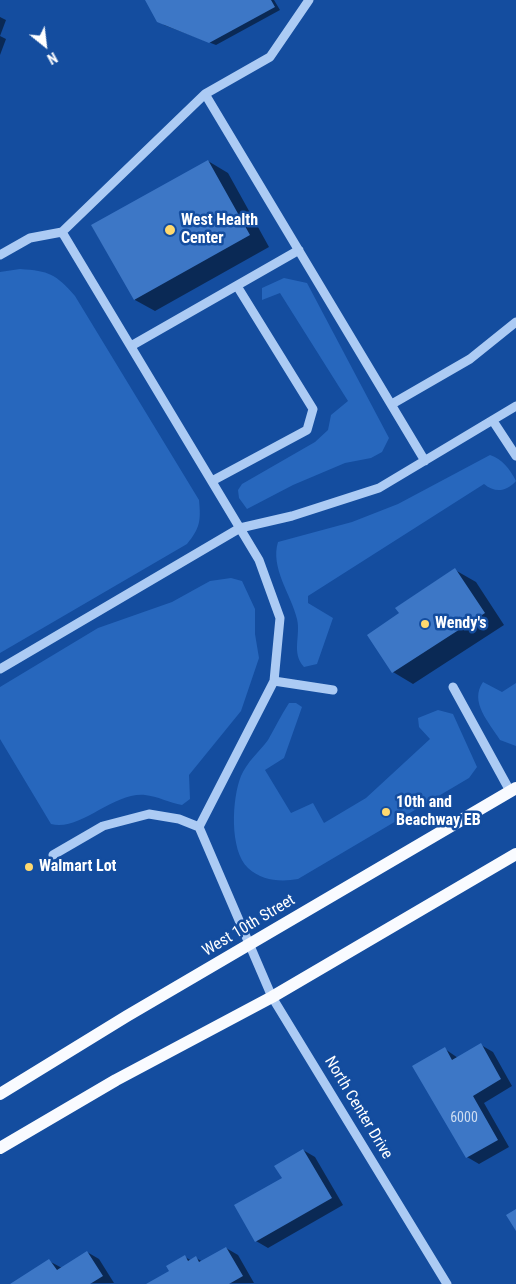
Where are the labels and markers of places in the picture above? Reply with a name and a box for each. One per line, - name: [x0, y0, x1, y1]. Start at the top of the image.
- place label: West Health Center: [181, 211, 258, 249]
- marker: West Health Center: [163, 223, 177, 237]
- place label: Wendy's: [435, 614, 487, 634]
- marker: Wendy's: [419, 618, 431, 630]
- place label: 10th and Beachway EB: [396, 793, 481, 831]
- marker: 10th and Beachway EB: [380, 806, 392, 818]
- place label: Walmart Lot: [39, 857, 117, 877]
- marker: Walmart Lot: [23, 861, 35, 873]

